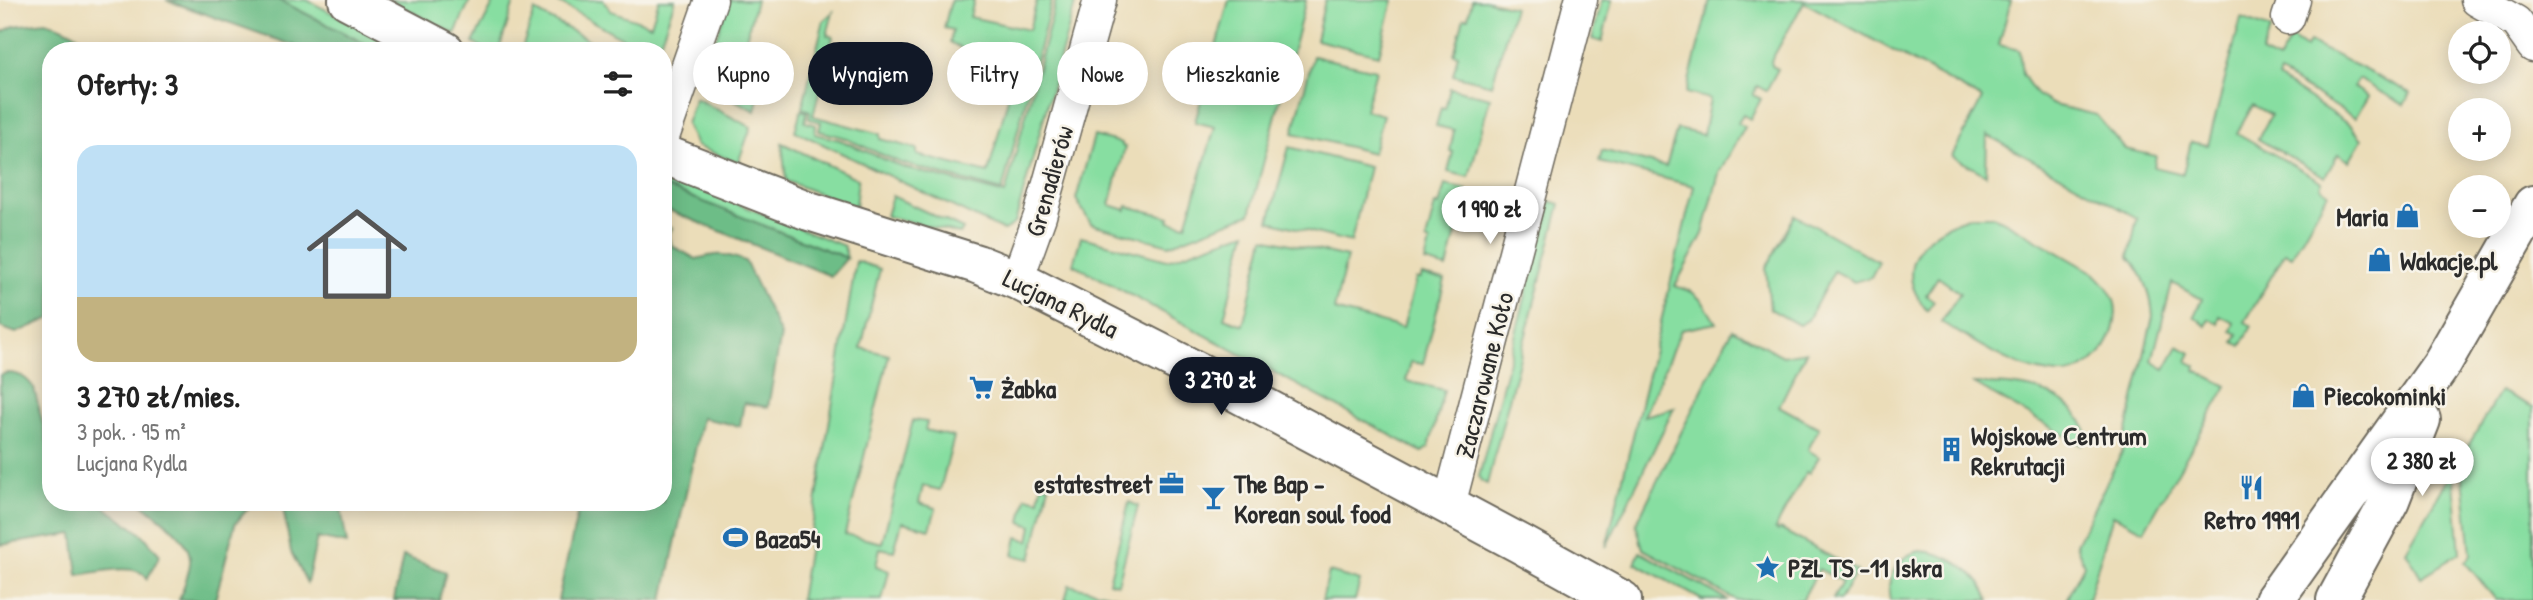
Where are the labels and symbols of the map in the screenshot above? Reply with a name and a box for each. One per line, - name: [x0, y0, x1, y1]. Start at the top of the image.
- street label: Grenadierów: [1017, 122, 1081, 240]
- pin: 1 990 zł: [1418, 187, 1562, 246]
- place label: Maria: [2336, 199, 2389, 234]
- shop icon: Maria: [2394, 202, 2422, 230]
- place label: Wakacje.pl: [2400, 243, 2498, 279]
- shop icon: Wakacje.pl: [2366, 246, 2394, 274]
- street label: Lucjana Rydla: [997, 260, 1125, 346]
- street label: Zaczarowane Koło: [1446, 288, 1522, 462]
- pin: 3 270 zł: [1149, 358, 1293, 417]
- place label: Żabka: [1001, 371, 1057, 406]
- supermarket icon: Żabka: [967, 374, 995, 402]
- place label: Piecokominki: [2324, 378, 2446, 413]
- shop icon: Piecokominki: [2290, 381, 2318, 409]
- place label: Wojskowe Centrum Rekrutacji: [1971, 418, 2147, 483]
- building icon: Wojskowe Centrum Rekrutacji: [1937, 436, 1965, 464]
- pin: 2 380 zł: [2350, 438, 2494, 498]
- place label: estatestreet: [1035, 466, 1153, 501]
- place label: The Bap - Korean soul food: [1233, 466, 1391, 531]
- office icon: estatestreet: [1158, 469, 1186, 497]
- restaurant icon: Retro 1991: [2238, 473, 2266, 501]
- bar icon: The Bap - Korean soul food: [1200, 484, 1228, 512]
- place label: Retro 1991: [2204, 502, 2300, 537]
- place label: Baza54: [755, 521, 821, 556]
- sports icon: Baza54: [721, 524, 749, 552]
- place label: PZL TS -11 Iskra: [1788, 550, 1943, 585]
- place icon: PZL TS -11 Iskra: [1754, 553, 1782, 581]

